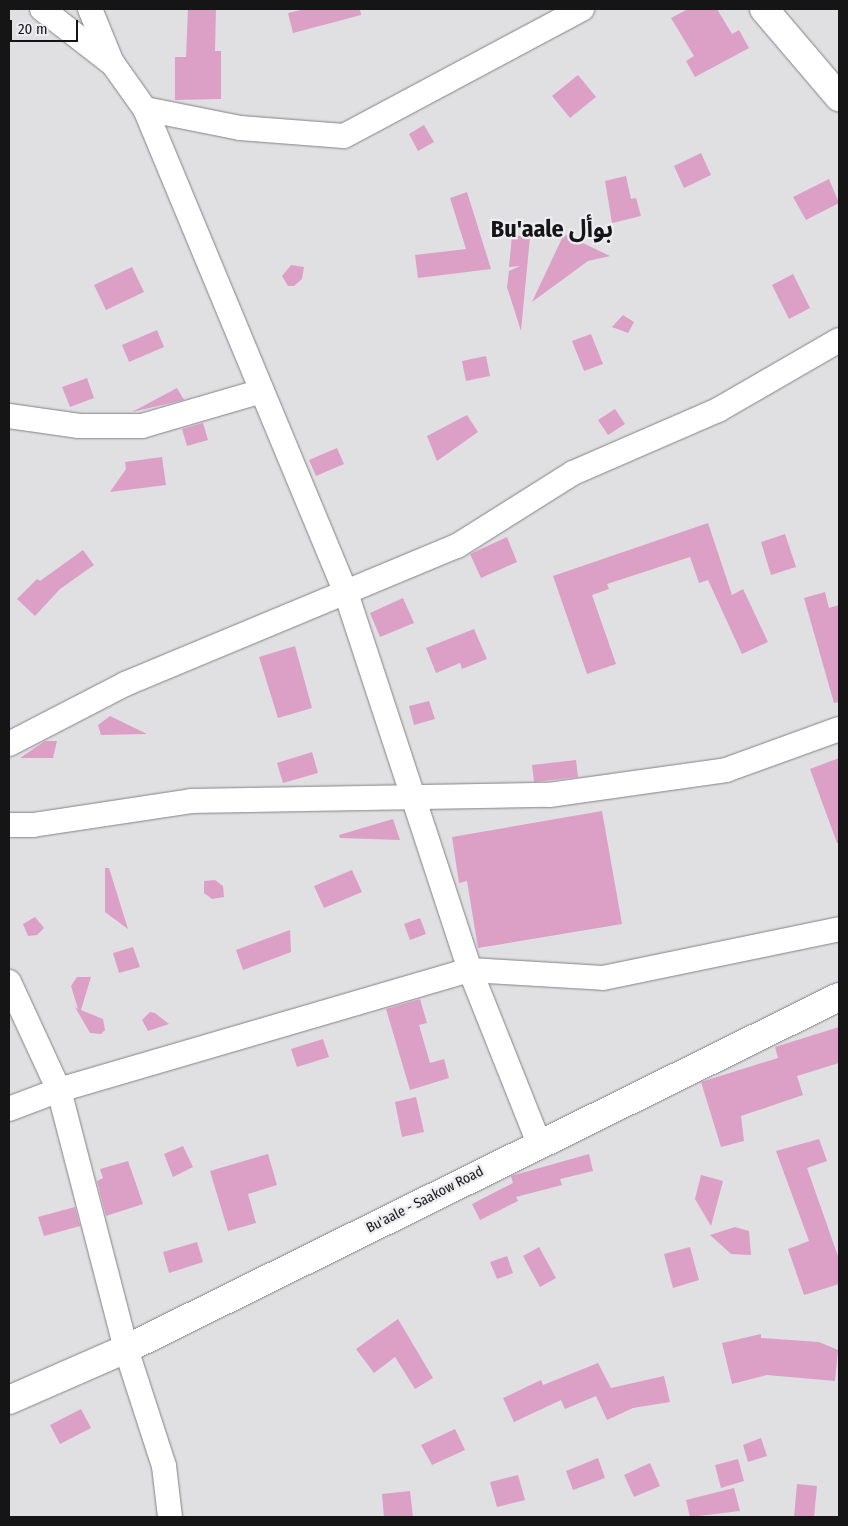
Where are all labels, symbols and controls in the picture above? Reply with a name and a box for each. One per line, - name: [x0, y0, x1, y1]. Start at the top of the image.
- scale bar: [12, 10, 80, 42]
- text: 20 m: [18, 20, 48, 38]
- district label: Bu'aale بوأل: [491, 216, 613, 244]
- street label: Bu'aale - Saakow Road: [364, 1163, 486, 1237]

